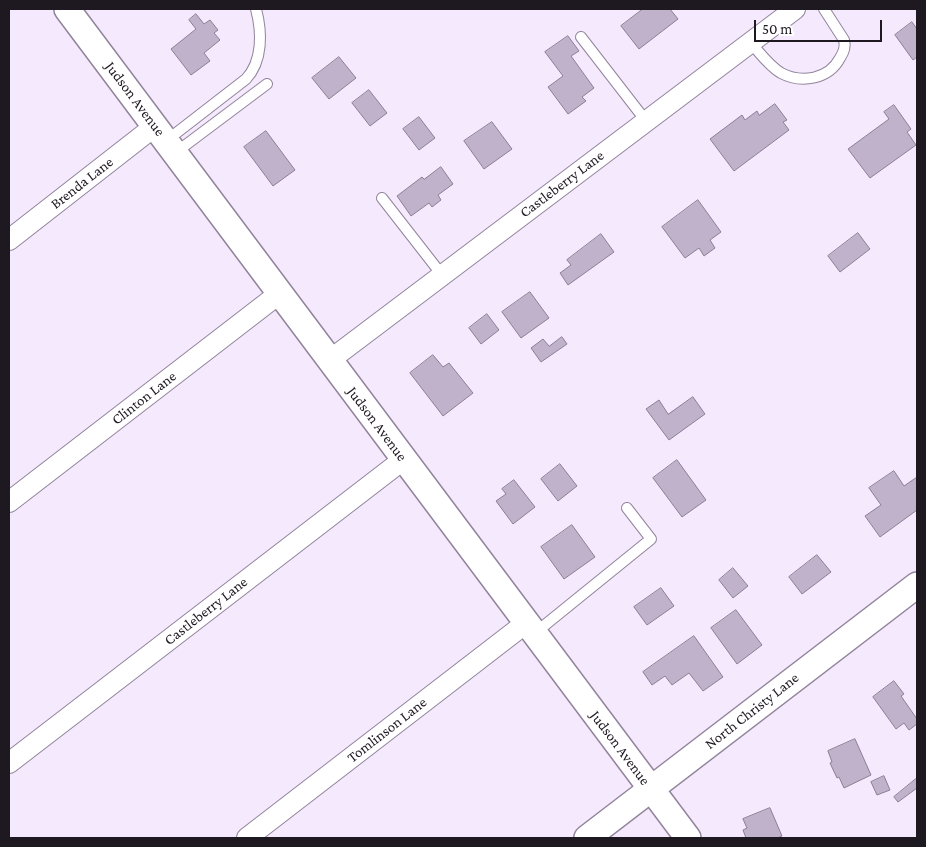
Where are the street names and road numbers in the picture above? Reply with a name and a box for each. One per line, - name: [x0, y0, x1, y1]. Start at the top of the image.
- street label: Judson Avenue: [101, 58, 169, 140]
- street label: Castleberry Lane: [516, 146, 608, 222]
- street label: Brenda Lane: [47, 153, 117, 213]
- street label: Clinton Lane: [108, 367, 180, 429]
- street label: Judson Avenue: [343, 383, 411, 465]
- street label: Castleberry Lane: [161, 573, 251, 649]
- street label: North Christy Lane: [702, 669, 802, 753]
- street label: Tomlinson Lane: [344, 693, 430, 767]
- street label: Judson Avenue: [586, 707, 654, 789]

